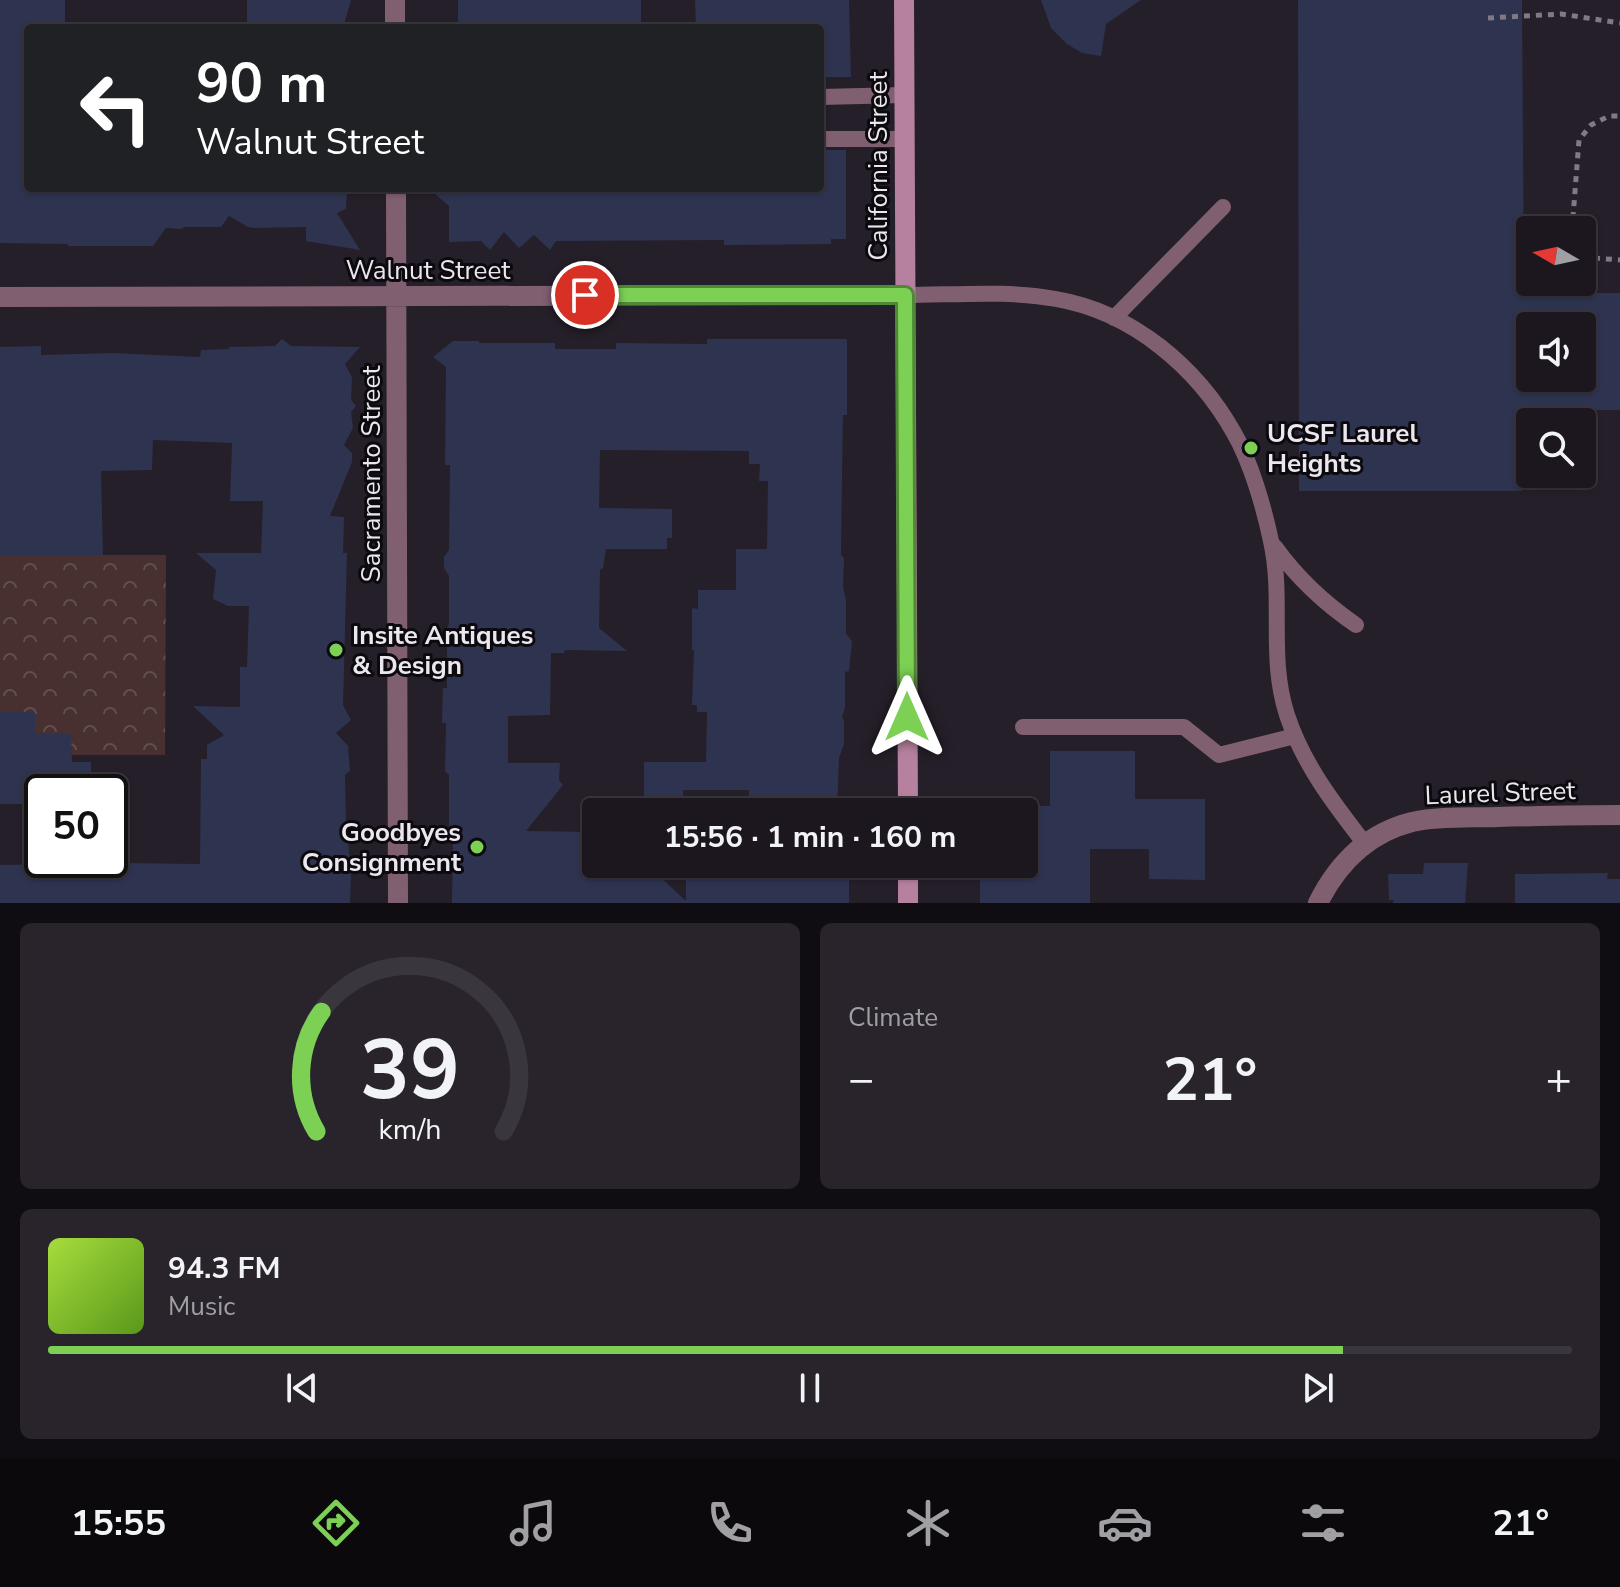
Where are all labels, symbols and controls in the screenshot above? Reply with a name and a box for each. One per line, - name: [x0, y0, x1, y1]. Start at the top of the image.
- text: 90 m: [196, 45, 327, 122]
- icon: left: [64, 56, 168, 160]
- street label: California Street: [861, 71, 896, 260]
- text: Walnut Street: [196, 118, 424, 167]
- north arrow: [1516, 216, 1596, 296]
- map controls: [1516, 216, 1596, 488]
- street label: Walnut Street: [346, 253, 511, 288]
- pin: [551, 261, 619, 329]
- icon: arrive: [563, 273, 607, 317]
- button: sound: [1516, 312, 1596, 392]
- street label: Sacramento Street: [354, 365, 389, 582]
- button: search: [1516, 408, 1596, 488]
- place label: UCSF Laurel Heights: [1267, 416, 1418, 481]
- marker: UCSF Laurel Heights: [1242, 439, 1260, 457]
- place label: Insite Antiques & Design: [352, 618, 533, 683]
- marker: Insite Antiques & Design: [327, 641, 345, 659]
- position arrow: [865, 675, 949, 759]
- street label: Laurel Street: [1424, 773, 1577, 813]
- speed limit sign: 50: [24, 774, 128, 878]
- place label: Goodbyes Consignment: [302, 815, 462, 880]
- text: 15:56 · 1 min · 160 m: [664, 817, 956, 858]
- marker: Goodbyes Consignment: [468, 838, 486, 856]
- text: Climate: [848, 1000, 938, 1035]
- text: 39: [360, 1014, 460, 1127]
- text: 21°: [1163, 1039, 1257, 1121]
- text: −: [848, 1050, 874, 1110]
- text: +: [1546, 1050, 1572, 1110]
- text: km/h: [379, 1110, 441, 1149]
- text: 94.3 FM: [168, 1248, 280, 1289]
- text: Music: [168, 1289, 235, 1324]
- icon: previous: [280, 1366, 324, 1410]
- icon: pause: [788, 1366, 832, 1410]
- icon: next: [1296, 1366, 1340, 1410]
- icon: directions: [308, 1495, 364, 1551]
- icon: music: [505, 1495, 561, 1551]
- icon: phone: [702, 1495, 758, 1551]
- icon: climate: [900, 1495, 956, 1551]
- icon: car: [1097, 1495, 1153, 1551]
- icon: filters: [1295, 1495, 1351, 1551]
- text: 15:55: [71, 1499, 166, 1548]
- text: 21°: [1492, 1499, 1549, 1548]

